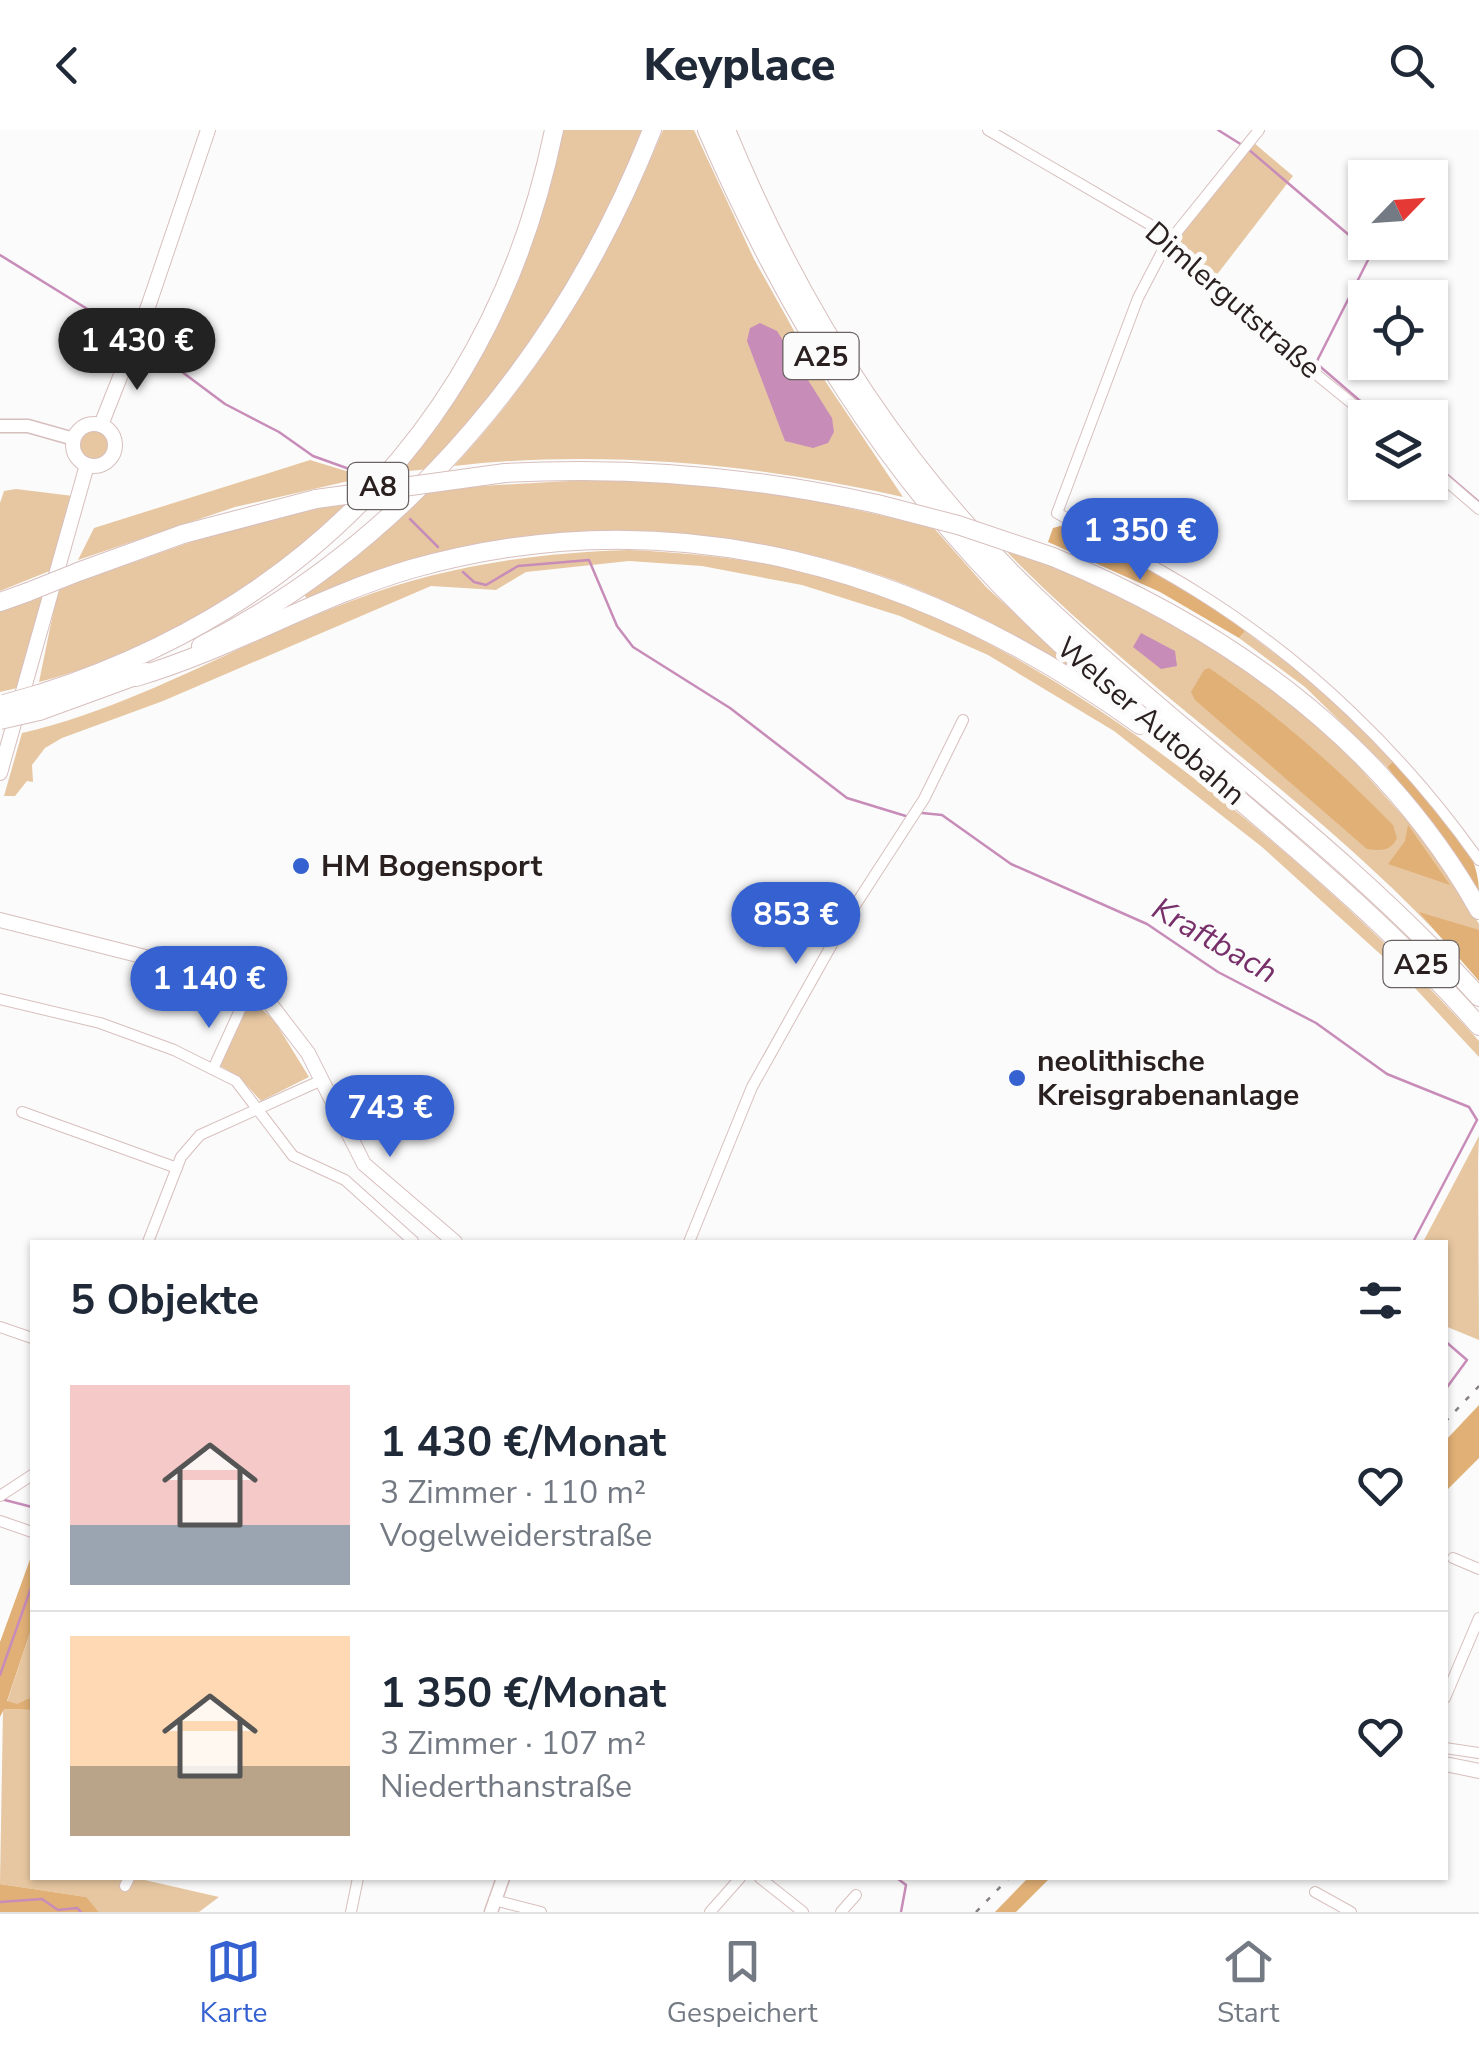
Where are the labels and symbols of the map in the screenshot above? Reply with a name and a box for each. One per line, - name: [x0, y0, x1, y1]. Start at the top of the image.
- north arrow: [1348, 160, 1448, 260]
- street label: Dimlergutstraße: [1136, 212, 1329, 388]
- pin: 1 430 €: [45, 308, 229, 393]
- road number: A25: [784, 333, 858, 379]
- road number: A8: [348, 463, 408, 509]
- pin: 1 350 €: [1048, 498, 1232, 583]
- street label: Welser Autobahn: [1047, 628, 1254, 815]
- place label: HM Bogensport: [321, 846, 543, 887]
- marker: HM Bogensport: [290, 855, 312, 877]
- pin: 853 €: [726, 882, 866, 967]
- water label: Kraftbach: [1144, 887, 1285, 994]
- road number: A25: [1384, 941, 1458, 987]
- pin: 1 140 €: [117, 946, 301, 1031]
- place label: neolithische Kreisgrabenanlage: [1037, 1041, 1299, 1116]
- marker: neolithische Kreisgrabenanlage: [1006, 1067, 1028, 1089]
- pin: 743 €: [320, 1075, 460, 1160]

